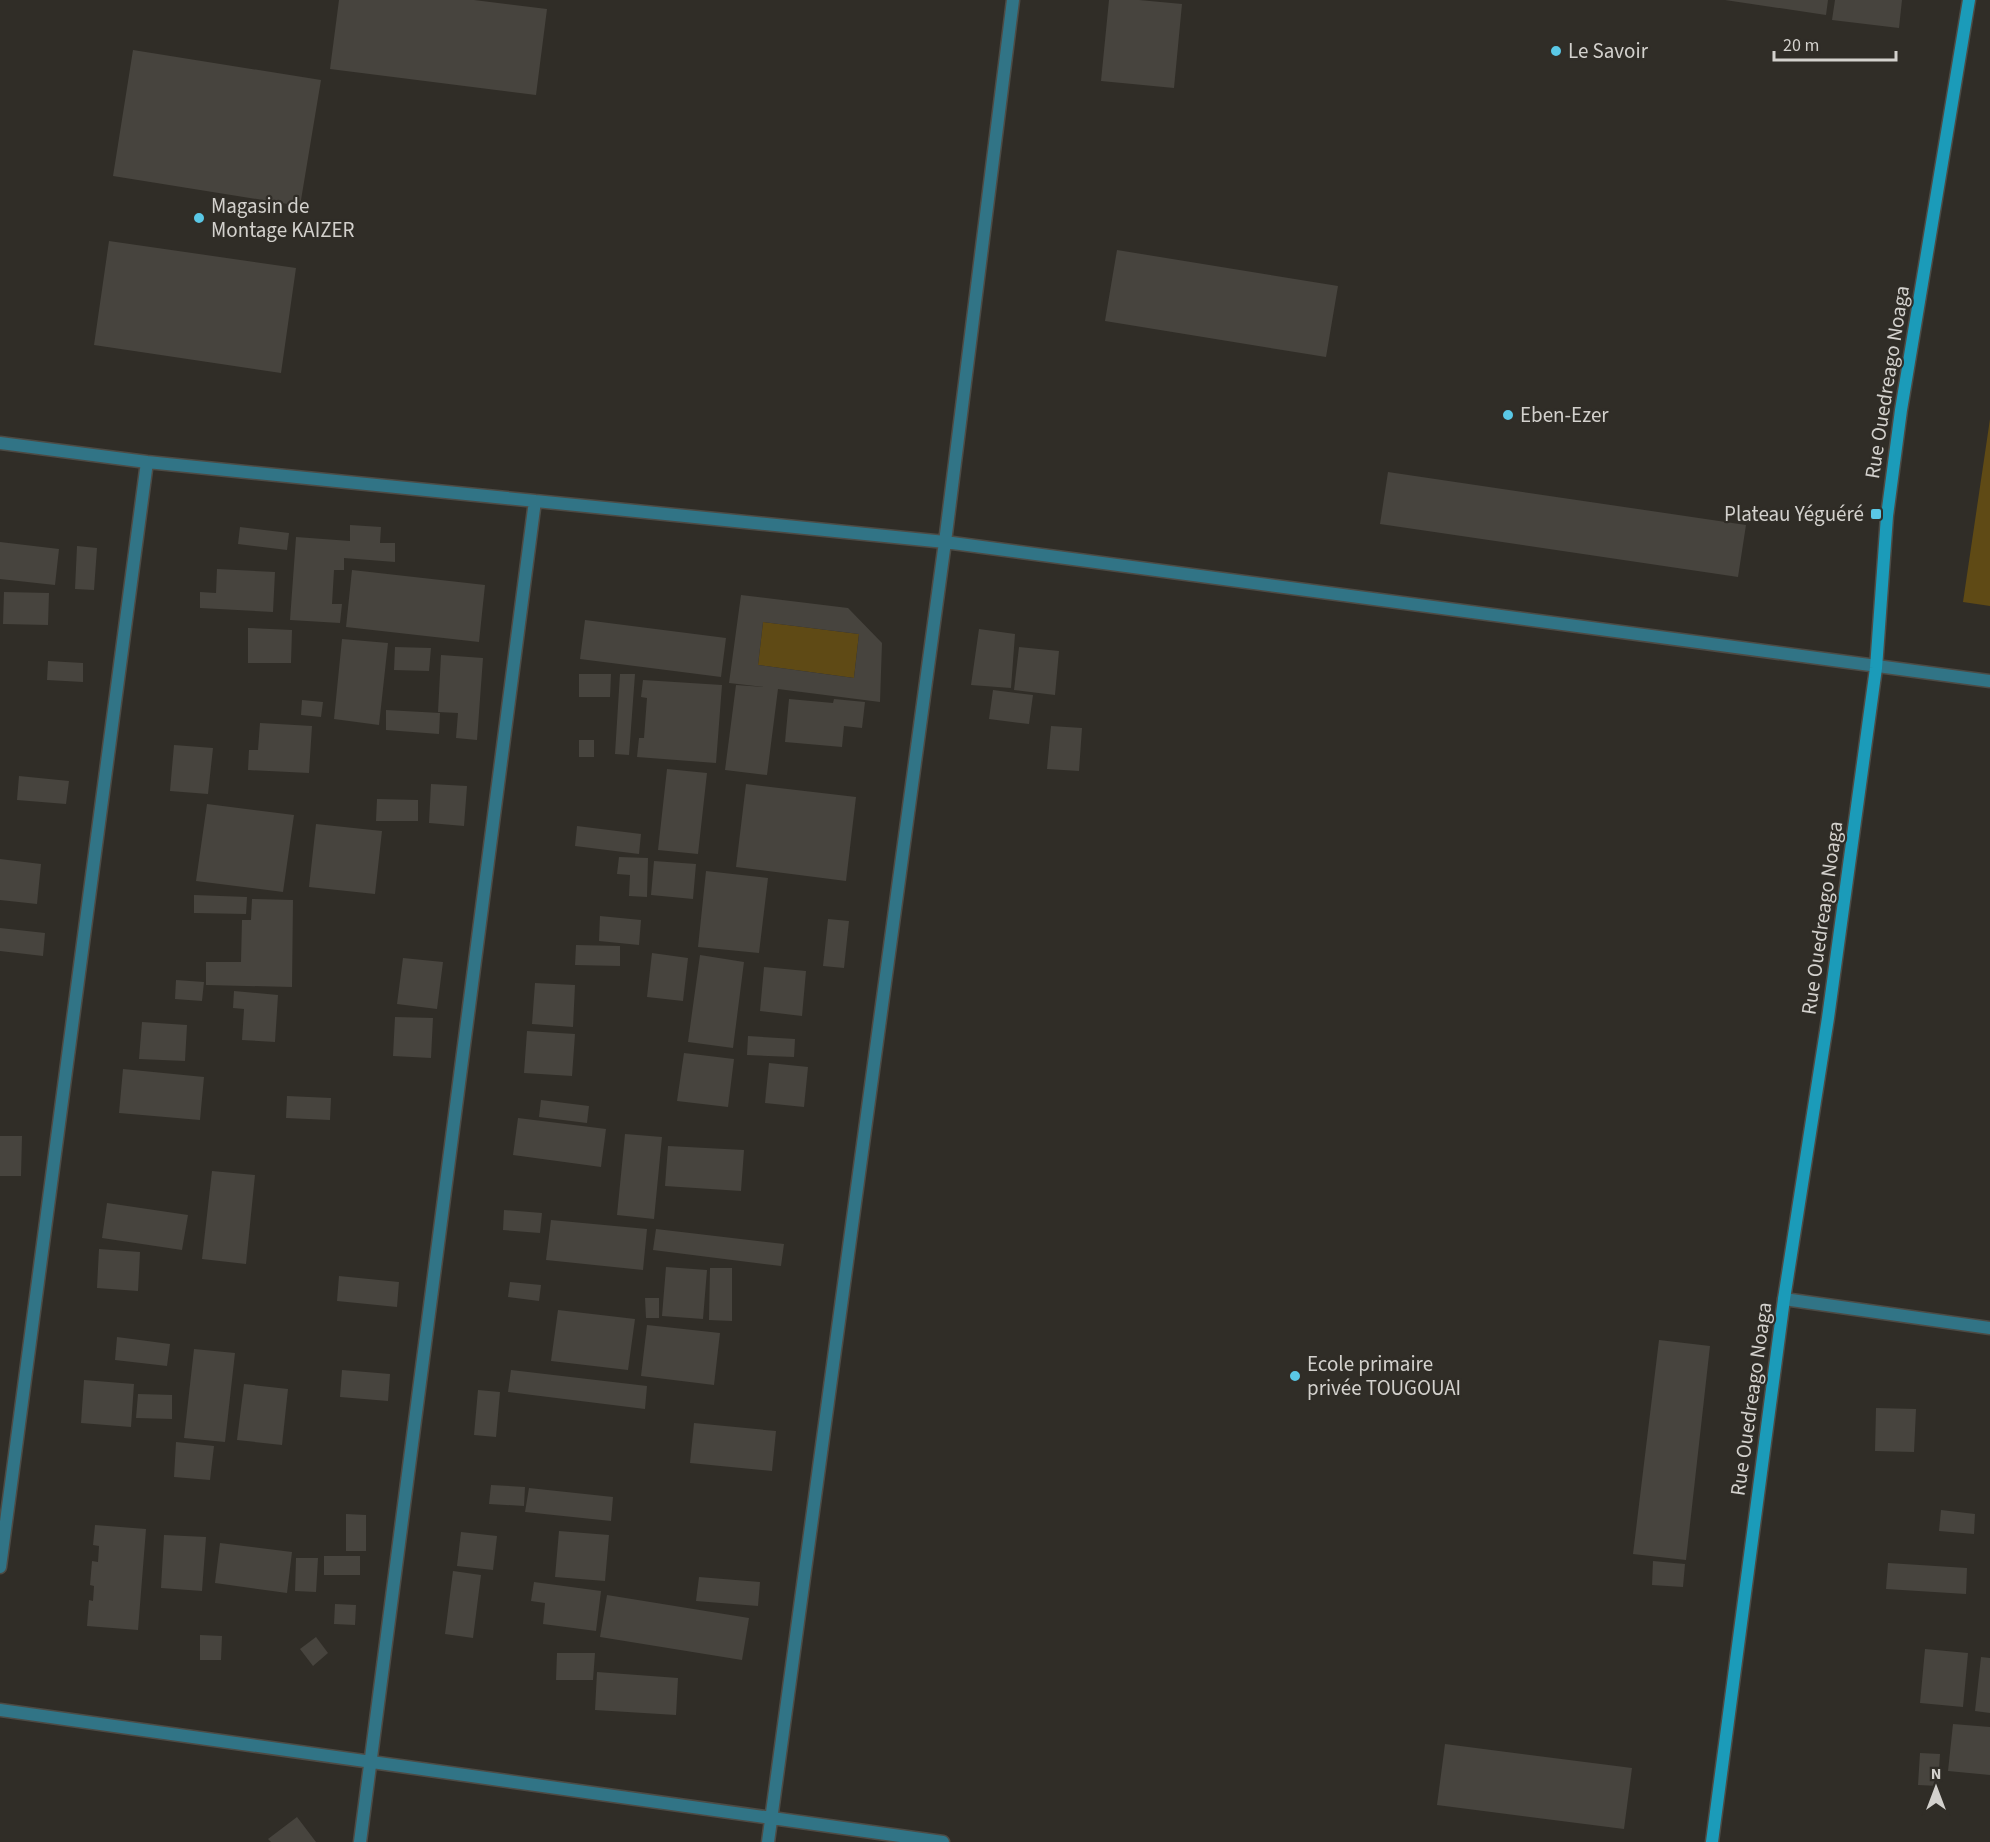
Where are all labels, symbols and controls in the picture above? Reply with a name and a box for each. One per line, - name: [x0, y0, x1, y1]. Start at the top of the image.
- scale bar: [1774, 24, 1896, 62]
- text: 20 m: [1783, 33, 1819, 58]
- place label: Le Savoir: [1568, 36, 1649, 66]
- marker: Le Savoir: [1549, 44, 1563, 58]
- place label: Magasin de Montage KAIZER: [211, 191, 355, 245]
- marker: Magasin de Montage KAIZER: [192, 211, 206, 225]
- street label: Rue Ouedreago Noaga: [1857, 283, 1917, 481]
- place label: Eben-Ezer: [1520, 400, 1609, 430]
- marker: Eben-Ezer: [1501, 408, 1515, 422]
- place label: Plateau Yéguéré: [1724, 499, 1864, 529]
- marker: Plateau Yéguéré: [1869, 507, 1883, 521]
- street label: Rue Ouedreago Noaga: [1794, 819, 1850, 1017]
- street label: Rue Ouedreago Noaga: [1723, 1300, 1779, 1498]
- place label: Ecole primaire privée TOUGOUAI: [1307, 1349, 1461, 1403]
- marker: Ecole primaire privée TOUGOUAI: [1288, 1369, 1302, 1383]
- north arrow: [1906, 1758, 1966, 1818]
- text: N: [1931, 1763, 1941, 1785]

